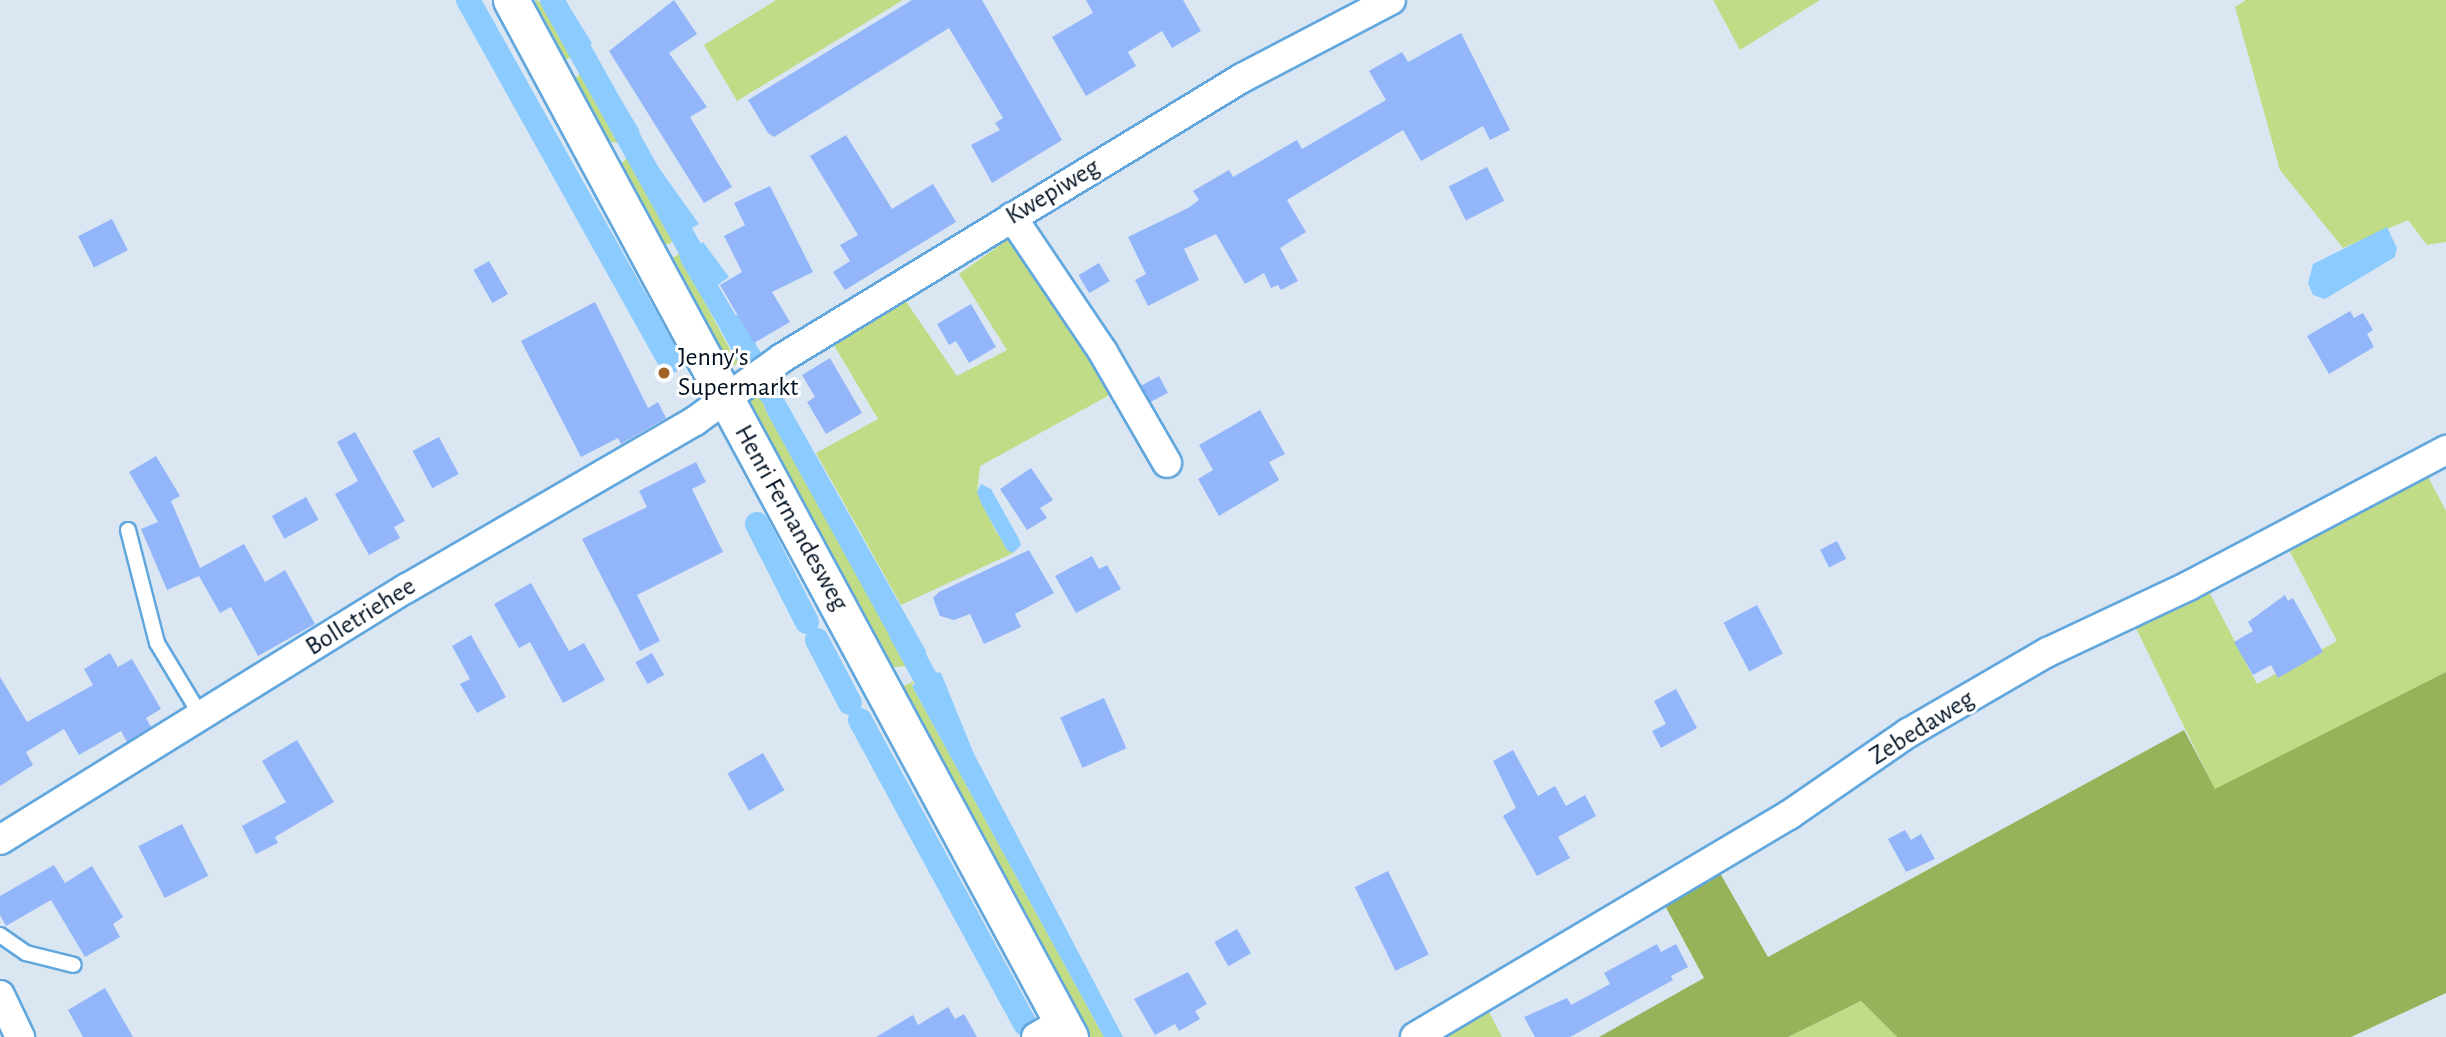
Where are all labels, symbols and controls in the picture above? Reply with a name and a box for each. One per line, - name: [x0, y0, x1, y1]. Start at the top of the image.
- street label: Kwepiweg: [1001, 152, 1105, 232]
- place label: Jenny's Supermarkt: [678, 342, 798, 404]
- marker: Jenny's Supermarkt: [656, 365, 672, 381]
- street label: Henri Fernandesweg: [727, 420, 855, 616]
- street label: Bolletriehee: [300, 571, 422, 663]
- street label: Zebedaweg: [1864, 684, 1980, 772]

